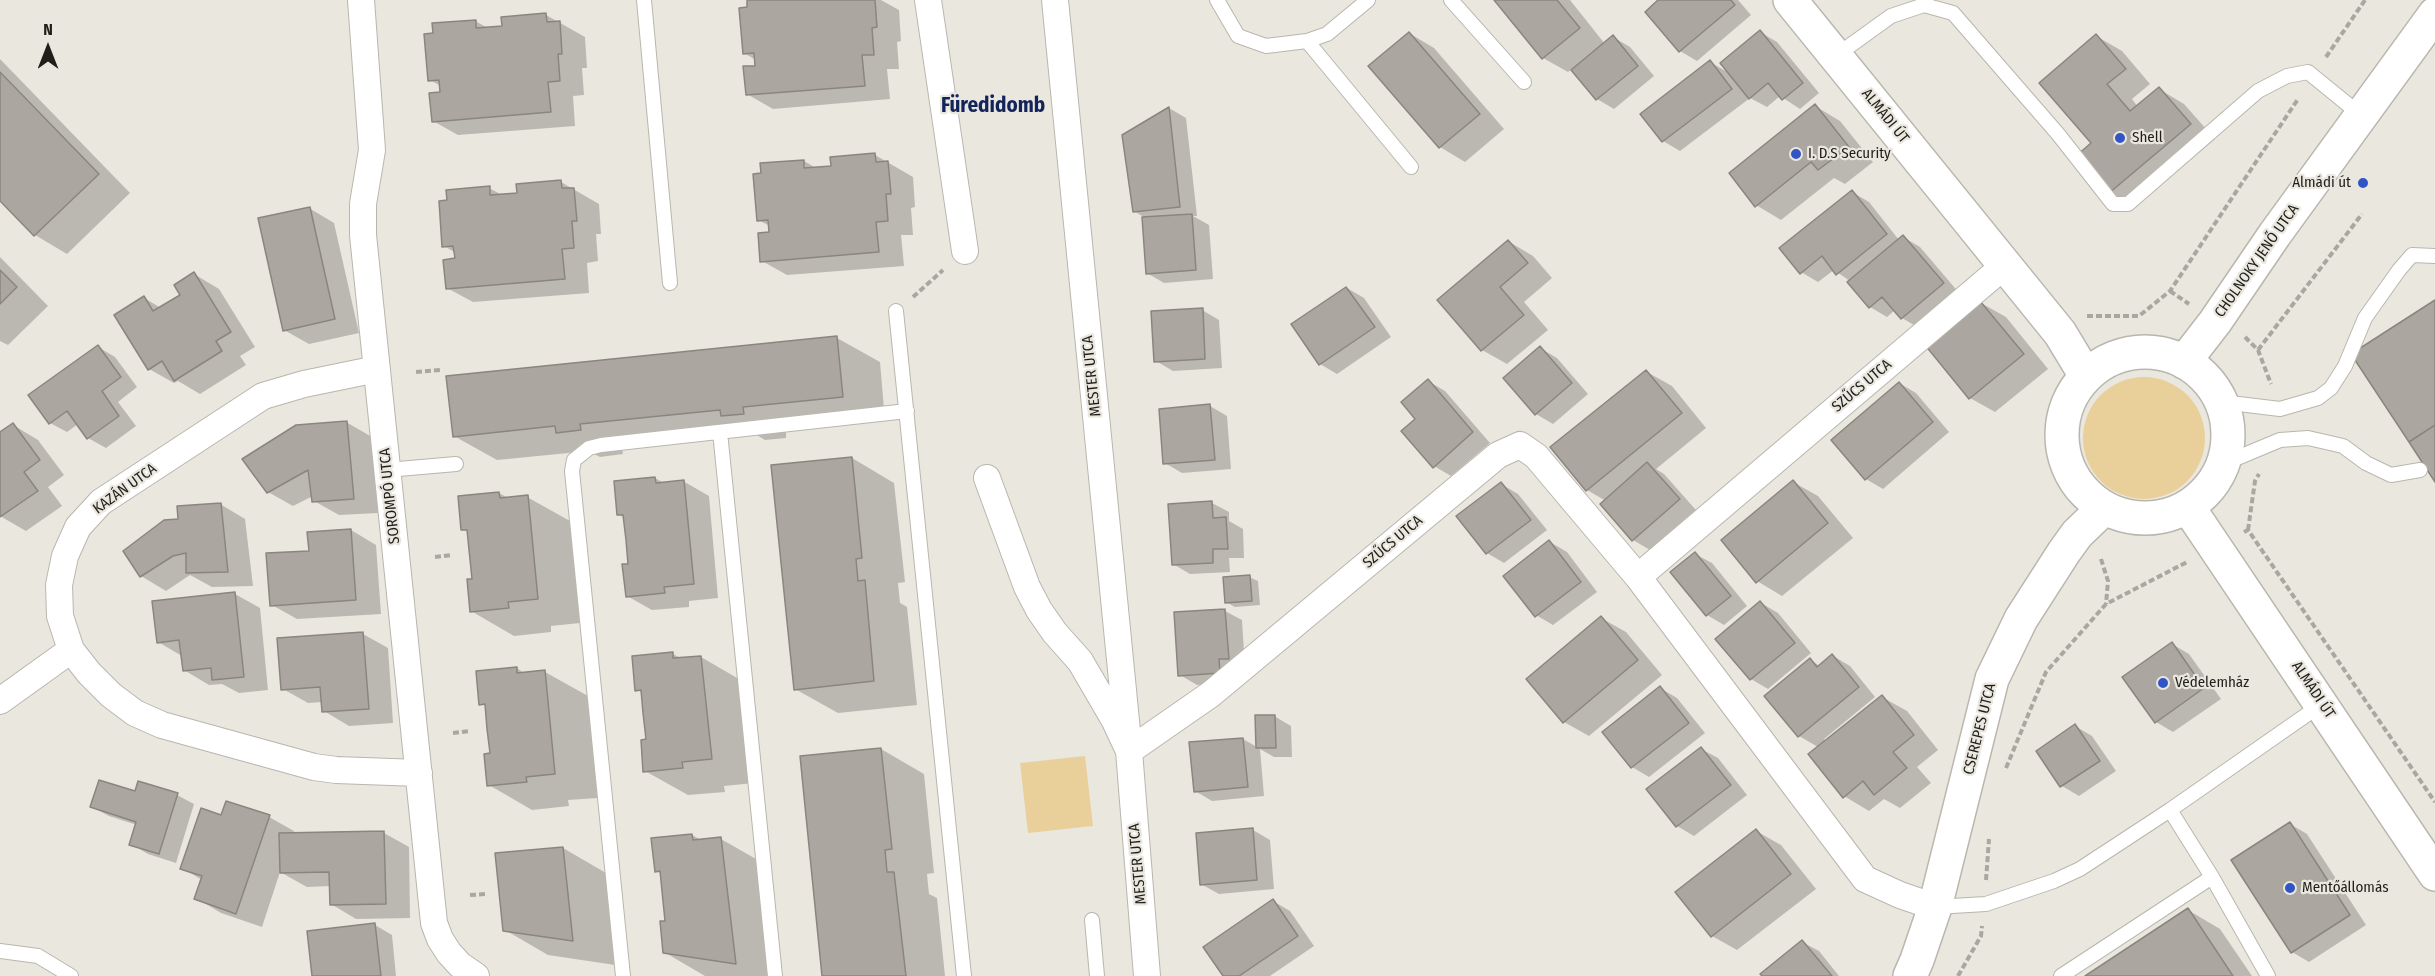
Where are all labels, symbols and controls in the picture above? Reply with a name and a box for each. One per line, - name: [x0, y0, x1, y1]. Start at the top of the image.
- north arrow: [18, 18, 78, 78]
- text: N: [43, 20, 53, 39]
- street label: ALMÁDI ÚT: [1858, 85, 1912, 147]
- district label: Füredidomb: [941, 93, 1045, 119]
- place label: Shell: [2132, 129, 2163, 147]
- marker: Shell: [2113, 131, 2127, 145]
- place label: I. D.S Security: [1808, 145, 1891, 163]
- marker: I. D.S Security: [1789, 147, 1803, 161]
- place label: Almádi út: [2292, 174, 2351, 192]
- marker: Almádi út: [2356, 176, 2370, 190]
- street label: CHOLNOKY JENŐ UTCA: [2211, 201, 2303, 321]
- street label: MESTER UTCA: [1079, 335, 1105, 417]
- street label: SZŰCS UTCA: [1829, 356, 1895, 416]
- street label: SOROMPÓ UTCA: [376, 447, 404, 545]
- street label: KAZÁN UTCA: [90, 460, 160, 518]
- street label: SZŰCS UTCA: [1360, 512, 1426, 572]
- street label: ALMÁDI ÚT: [2287, 658, 2339, 722]
- place label: Védelemház: [2175, 674, 2249, 692]
- marker: Védelemház: [2156, 676, 2170, 690]
- street label: CSEREPES UTCA: [1960, 681, 2000, 777]
- street label: MESTER UTCA: [1126, 823, 1150, 905]
- place label: Mentőállomás: [2302, 879, 2389, 897]
- marker: Mentőállomás: [2283, 881, 2297, 895]

